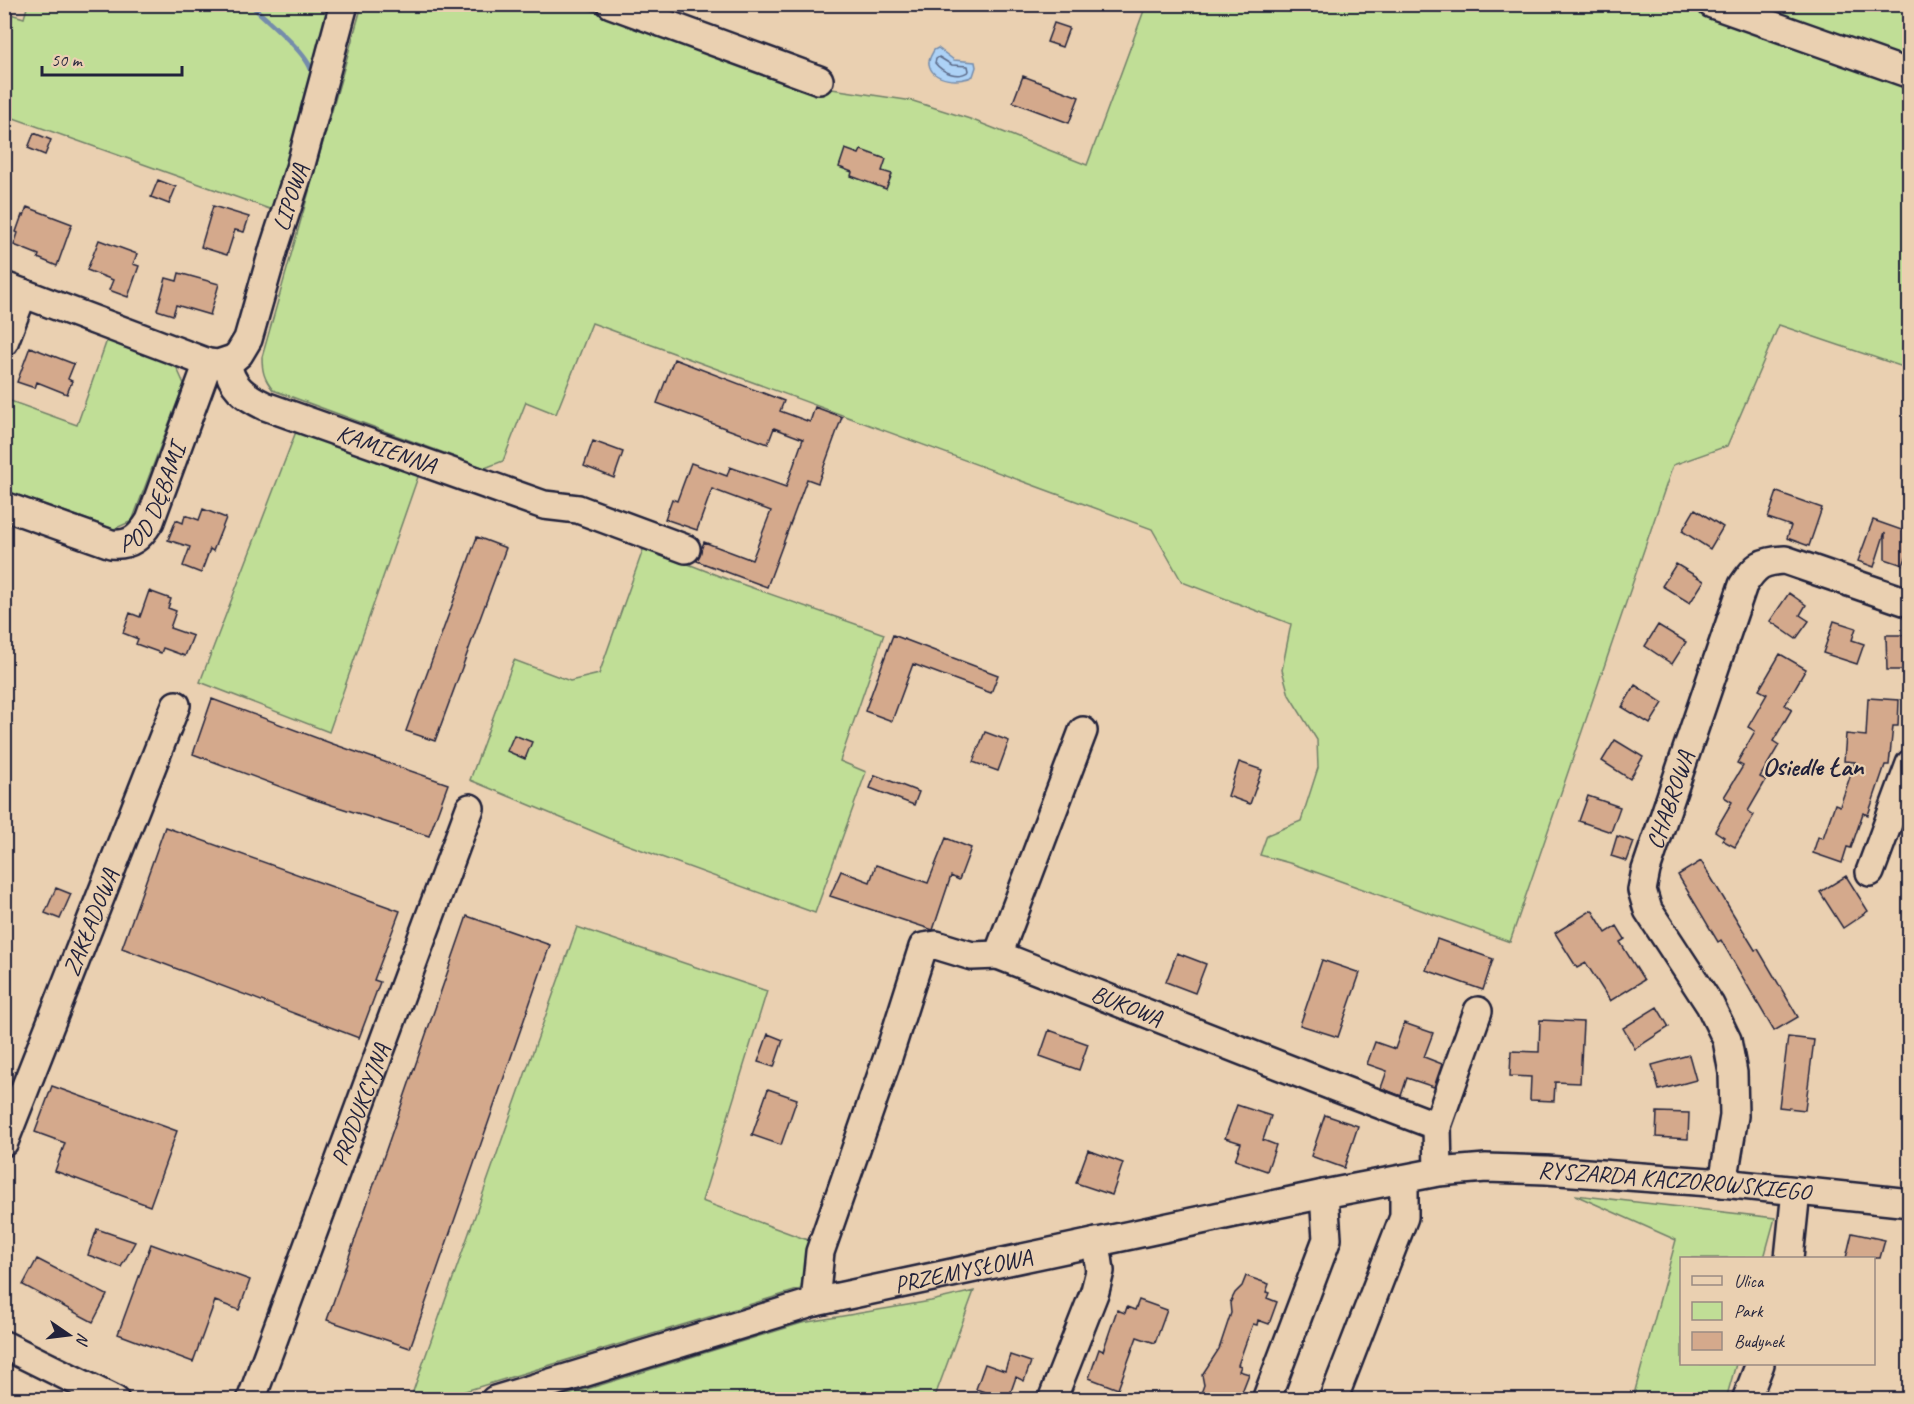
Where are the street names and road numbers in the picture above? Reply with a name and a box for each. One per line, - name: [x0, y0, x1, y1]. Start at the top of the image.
- street label: LIPOWA: [266, 159, 316, 235]
- street label: KAMIENNA: [333, 418, 441, 481]
- street label: POD DĘBAMI: [116, 434, 194, 559]
- street label: CHABROWA: [1639, 746, 1701, 853]
- street label: ZAKŁADOWA: [56, 864, 125, 980]
- street label: BUKOWA: [1087, 978, 1167, 1033]
- street label: PRODUKCYJNA: [324, 1039, 397, 1170]
- street label: RYSZARDA KACZOROWSKIEGO: [1538, 1155, 1814, 1207]
- street label: PRZEMYSŁOWA: [892, 1241, 1035, 1300]

